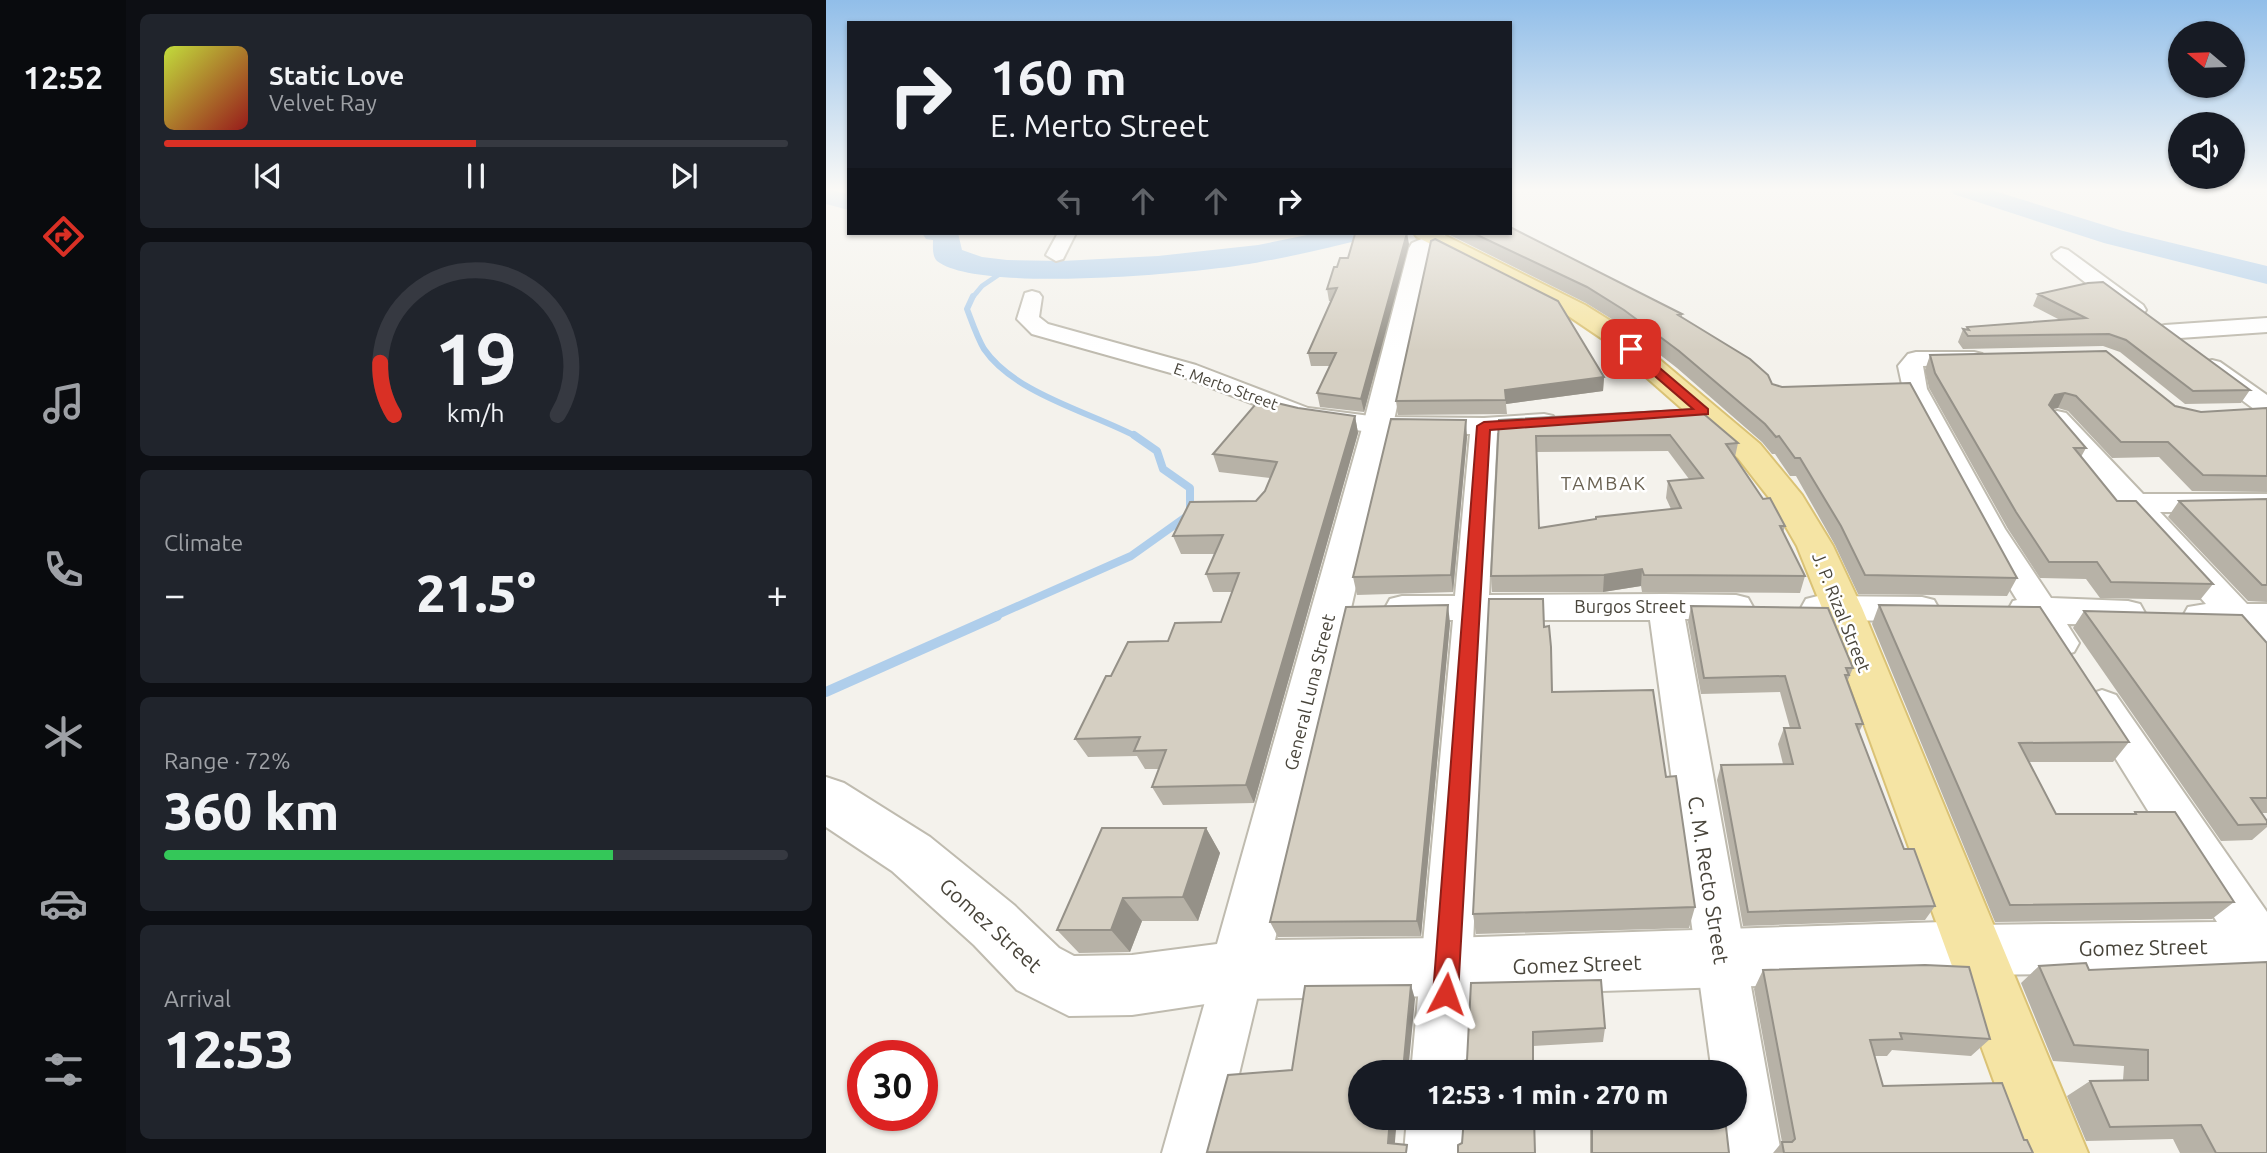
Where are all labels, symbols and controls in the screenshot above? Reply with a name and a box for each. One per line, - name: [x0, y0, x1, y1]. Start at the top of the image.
- north arrow: [2168, 21, 2245, 98]
- map controls: [2168, 21, 2245, 189]
- icon: right: [875, 49, 966, 140]
- text: 160 m: [990, 49, 1127, 104]
- text: 12:52: [23, 59, 103, 95]
- text: Static Love: [269, 61, 404, 90]
- text: Velvet Ray: [269, 90, 377, 115]
- text: E. Merto Street: [990, 107, 1209, 143]
- button: sound: [2168, 112, 2245, 189]
- icon: previous: [249, 157, 287, 195]
- icon: pause: [457, 157, 495, 195]
- icon: next: [665, 157, 703, 195]
- icon: left: [1051, 182, 1089, 220]
- icon: ahead: [1124, 182, 1162, 220]
- icon: ahead: [1197, 182, 1235, 220]
- icon: right: [1270, 182, 1308, 220]
- icon: directions: [39, 212, 88, 261]
- text: 19: [435, 317, 517, 399]
- pin: [1601, 319, 1661, 379]
- icon: arrive: [1612, 330, 1650, 368]
- street label: E. Merto Street: [1171, 359, 1281, 413]
- icon: music: [39, 379, 88, 428]
- text: km/h: [447, 398, 505, 426]
- district label: TAMBAK: [1561, 472, 1647, 494]
- text: Climate: [164, 530, 243, 555]
- icon: phone: [39, 545, 88, 594]
- street label: J. P. Rizal Street: [1809, 549, 1875, 675]
- text: 21.5°: [416, 564, 536, 622]
- text: −: [164, 573, 185, 615]
- text: +: [767, 573, 788, 615]
- street label: Burgos Street: [1574, 596, 1686, 616]
- street label: General Luna Street: [1280, 612, 1338, 772]
- icon: climate: [39, 712, 88, 761]
- text: Range · 72%: [164, 748, 291, 773]
- text: 360 km: [164, 782, 339, 840]
- street label: C. M. Recto Street: [1684, 794, 1734, 966]
- street label: Gomez Street: [935, 873, 1047, 977]
- icon: car: [39, 879, 88, 928]
- street label: Gomez Street: [2078, 934, 2208, 960]
- street label: Gomez Street: [1512, 950, 1642, 978]
- position arrow: [1409, 957, 1483, 1031]
- text: Arrival: [164, 986, 231, 1011]
- text: 12:53: [164, 1020, 294, 1078]
- speed limit sign: 30: [847, 1040, 938, 1131]
- icon: filters: [39, 1045, 88, 1094]
- text: 12:53 · 1 min · 270 m: [1427, 1080, 1668, 1109]

